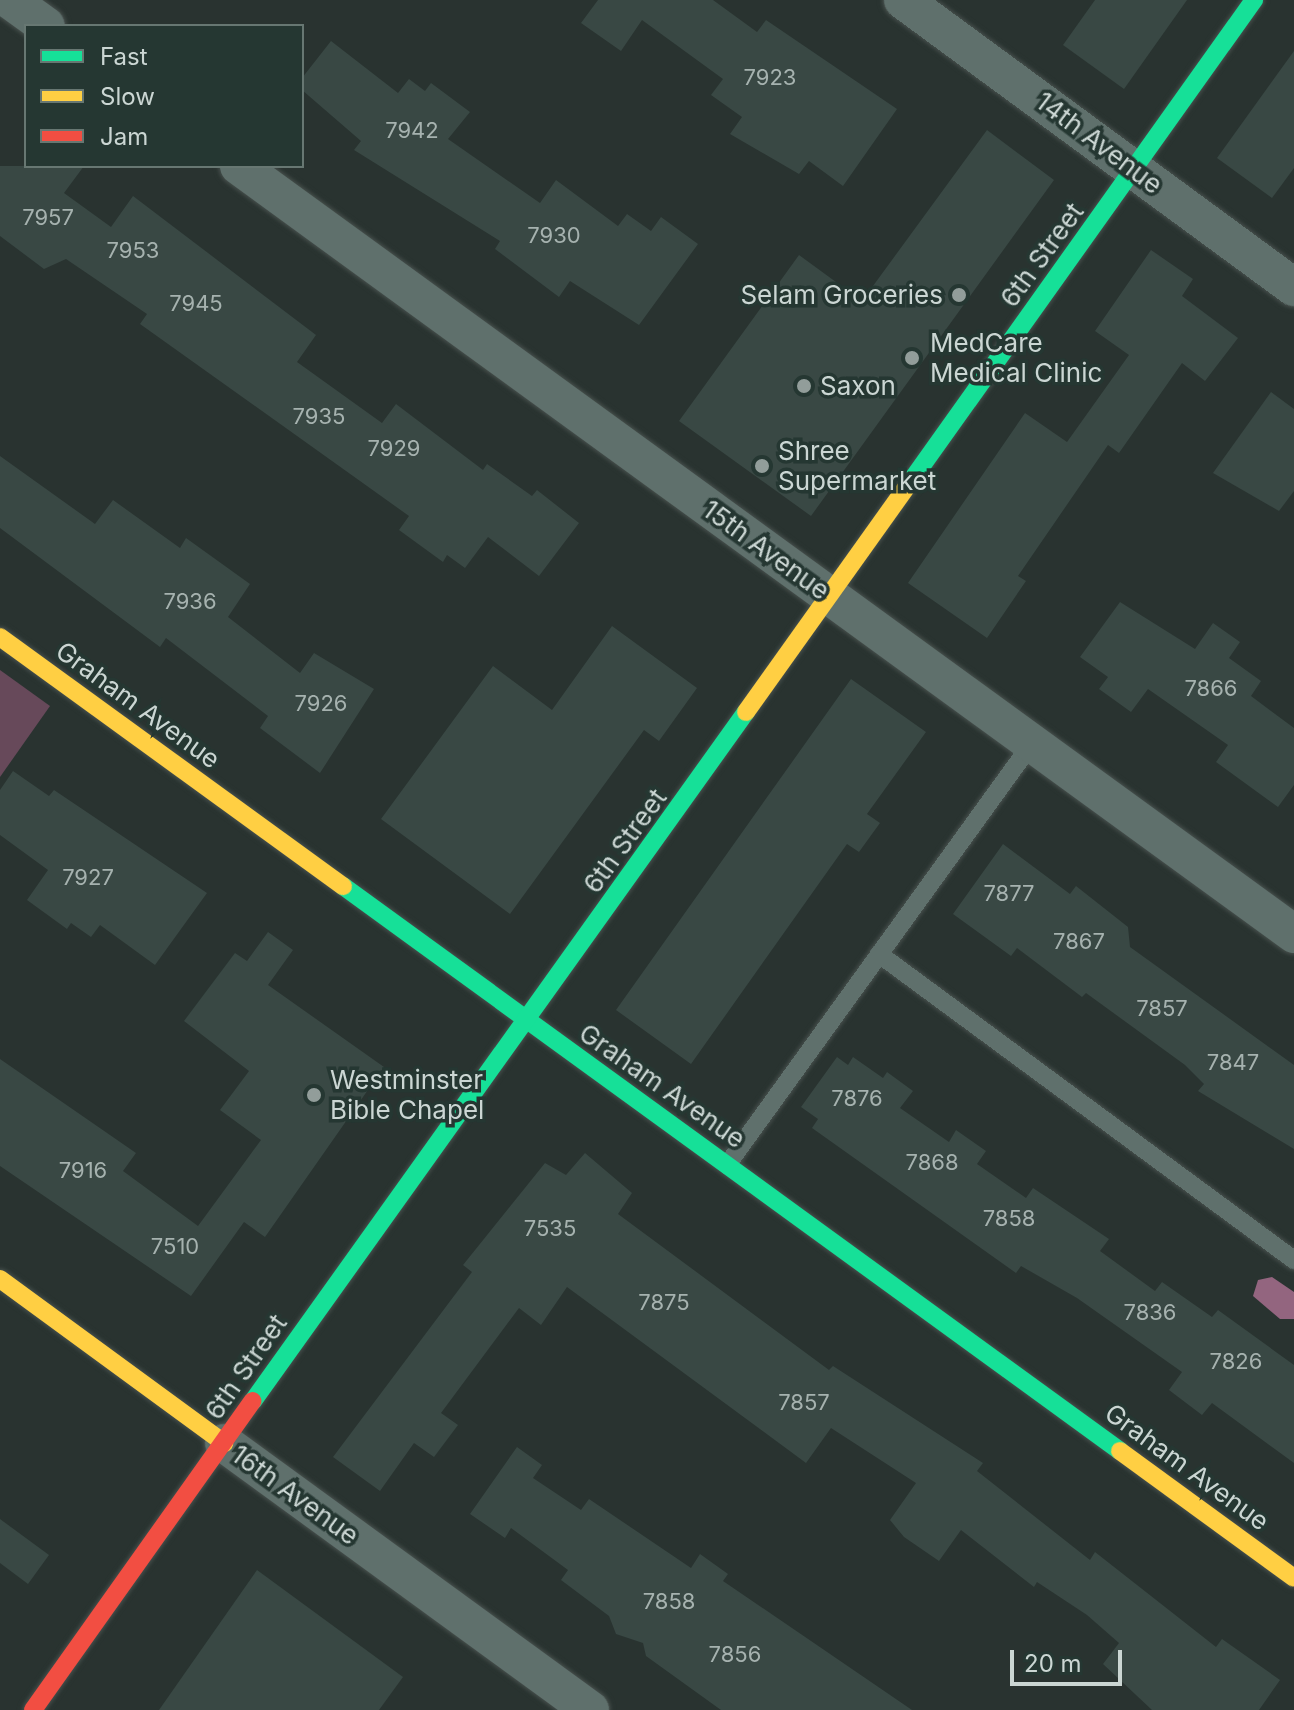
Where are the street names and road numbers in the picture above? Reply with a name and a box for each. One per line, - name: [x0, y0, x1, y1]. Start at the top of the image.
- street label: 14th Avenue: [1030, 85, 1168, 201]
- street label: 6th Street: [994, 197, 1090, 313]
- street label: 15th Avenue: [697, 494, 835, 606]
- street label: Graham Avenue: [50, 635, 226, 775]
- street label: 6th Street: [577, 783, 673, 899]
- street label: Graham Avenue: [573, 1017, 751, 1155]
- street label: 6th Street: [199, 1309, 293, 1425]
- street label: Graham Avenue: [1099, 1397, 1275, 1537]
- street label: 16th Avenue: [225, 1439, 365, 1551]

